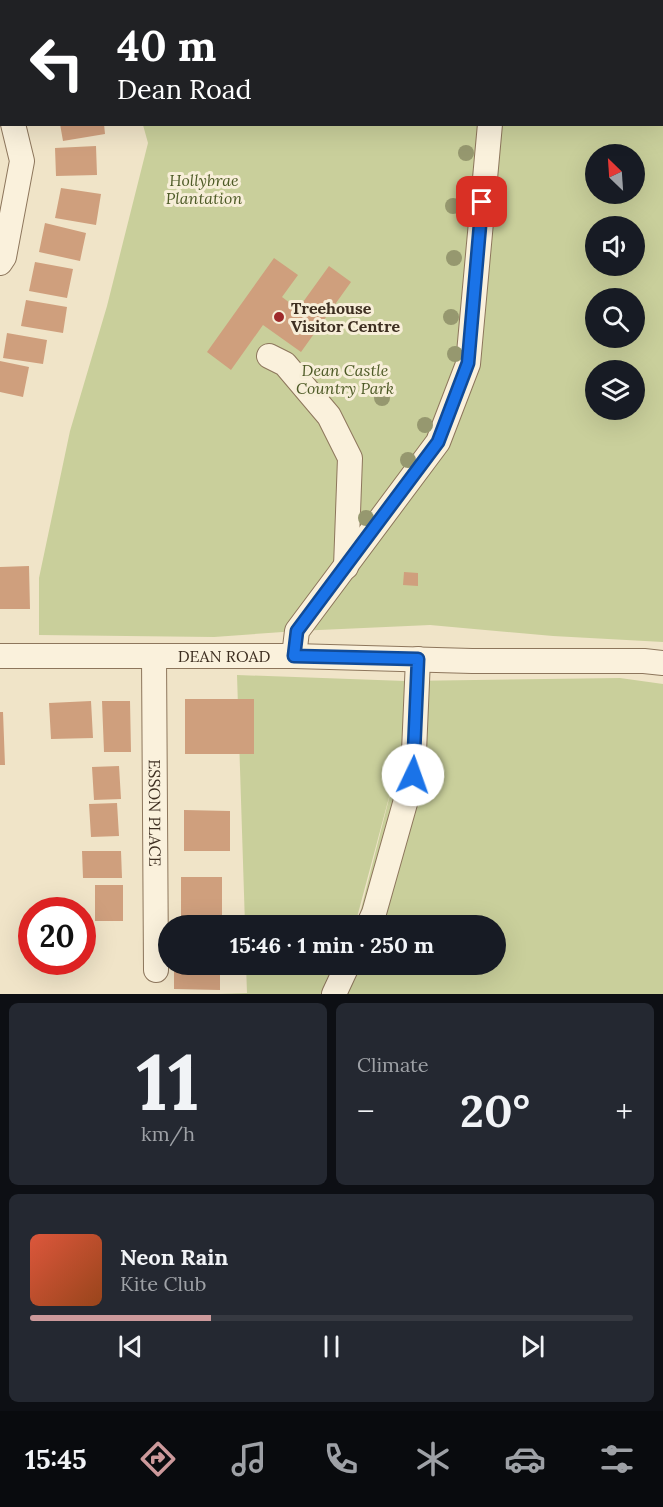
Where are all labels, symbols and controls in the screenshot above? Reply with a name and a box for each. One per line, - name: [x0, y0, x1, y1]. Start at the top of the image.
- text: 40 m: [117, 19, 216, 73]
- icon: left: [18, 24, 96, 102]
- text: Dean Road: [117, 72, 252, 106]
- north arrow: [585, 144, 645, 204]
- map controls: [585, 144, 645, 420]
- park label: Hollybrae Plantation: [166, 170, 242, 208]
- pin: [456, 176, 507, 227]
- icon: arrive: [465, 185, 498, 218]
- button: sound: [585, 216, 645, 276]
- button: search: [585, 288, 645, 348]
- place label: Treehouse Visitor Centre: [291, 298, 401, 336]
- marker: Treehouse Visitor Centre: [272, 310, 286, 324]
- park label: Dean Castle Country Park: [296, 360, 394, 398]
- button: layers: [585, 360, 645, 420]
- street label: DEAN ROAD: [178, 646, 270, 666]
- position arrow: [381, 743, 445, 807]
- street label: ESSON PLACE: [145, 759, 165, 867]
- speed limit sign: 20: [18, 897, 96, 975]
- text: 15:46 · 1 min · 250 m: [230, 931, 434, 959]
- text: 11: [136, 1032, 200, 1131]
- text: Climate: [357, 1052, 429, 1077]
- text: 20°: [460, 1082, 530, 1139]
- text: −: [357, 1090, 375, 1132]
- text: +: [615, 1090, 633, 1132]
- text: km/h: [141, 1121, 195, 1146]
- text: Neon Rain: [120, 1243, 228, 1271]
- text: Kite Club: [120, 1271, 206, 1296]
- icon: previous: [114, 1330, 147, 1363]
- icon: pause: [315, 1330, 348, 1363]
- icon: next: [516, 1330, 549, 1363]
- icon: directions: [137, 1438, 179, 1480]
- icon: music: [228, 1438, 270, 1480]
- icon: phone: [320, 1438, 362, 1480]
- icon: climate: [412, 1438, 454, 1480]
- icon: car: [504, 1438, 546, 1480]
- icon: filters: [596, 1438, 638, 1480]
- text: 15:45: [25, 1442, 87, 1476]

